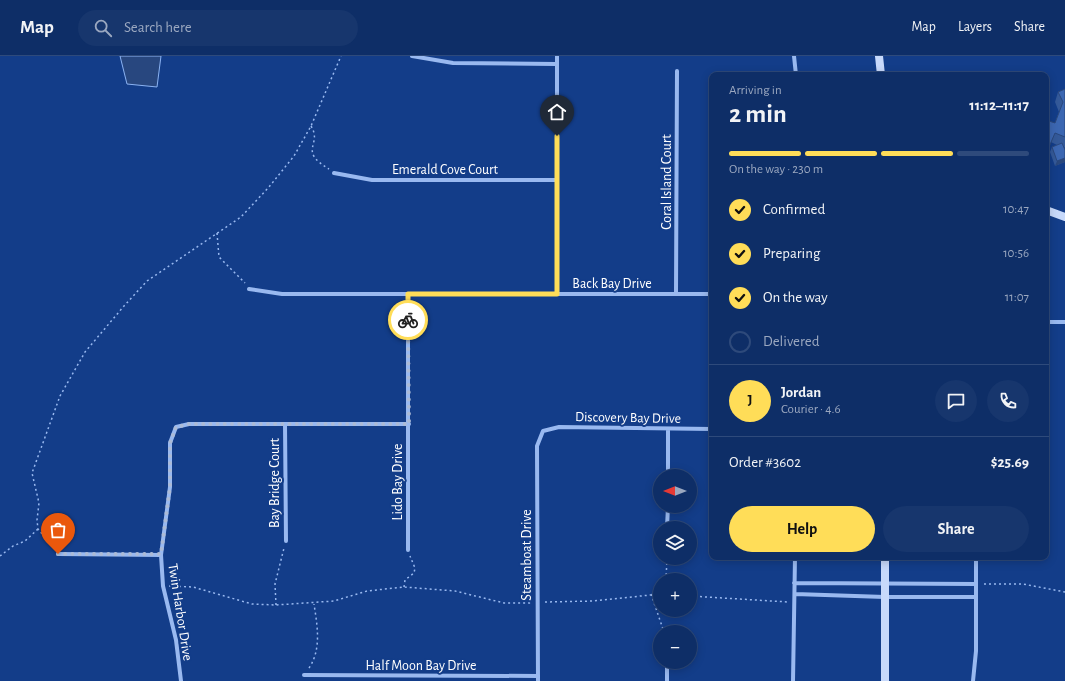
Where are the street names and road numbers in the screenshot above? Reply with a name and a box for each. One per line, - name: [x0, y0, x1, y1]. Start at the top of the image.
- street label: Coral Island Court: [660, 134, 674, 230]
- street label: Emerald Cove Court: [392, 163, 499, 177]
- street label: Back Bay Drive: [572, 277, 652, 291]
- street label: Discovery Bay Drive: [575, 410, 681, 426]
- street label: Bay Bridge Court: [268, 437, 282, 528]
- street label: Lido Bay Drive: [391, 444, 405, 520]
- street label: Steamboat Drive: [520, 509, 534, 601]
- street label: Twin Harbor Drive: [165, 562, 195, 662]
- street label: Half Moon Bay Drive: [366, 659, 476, 673]

